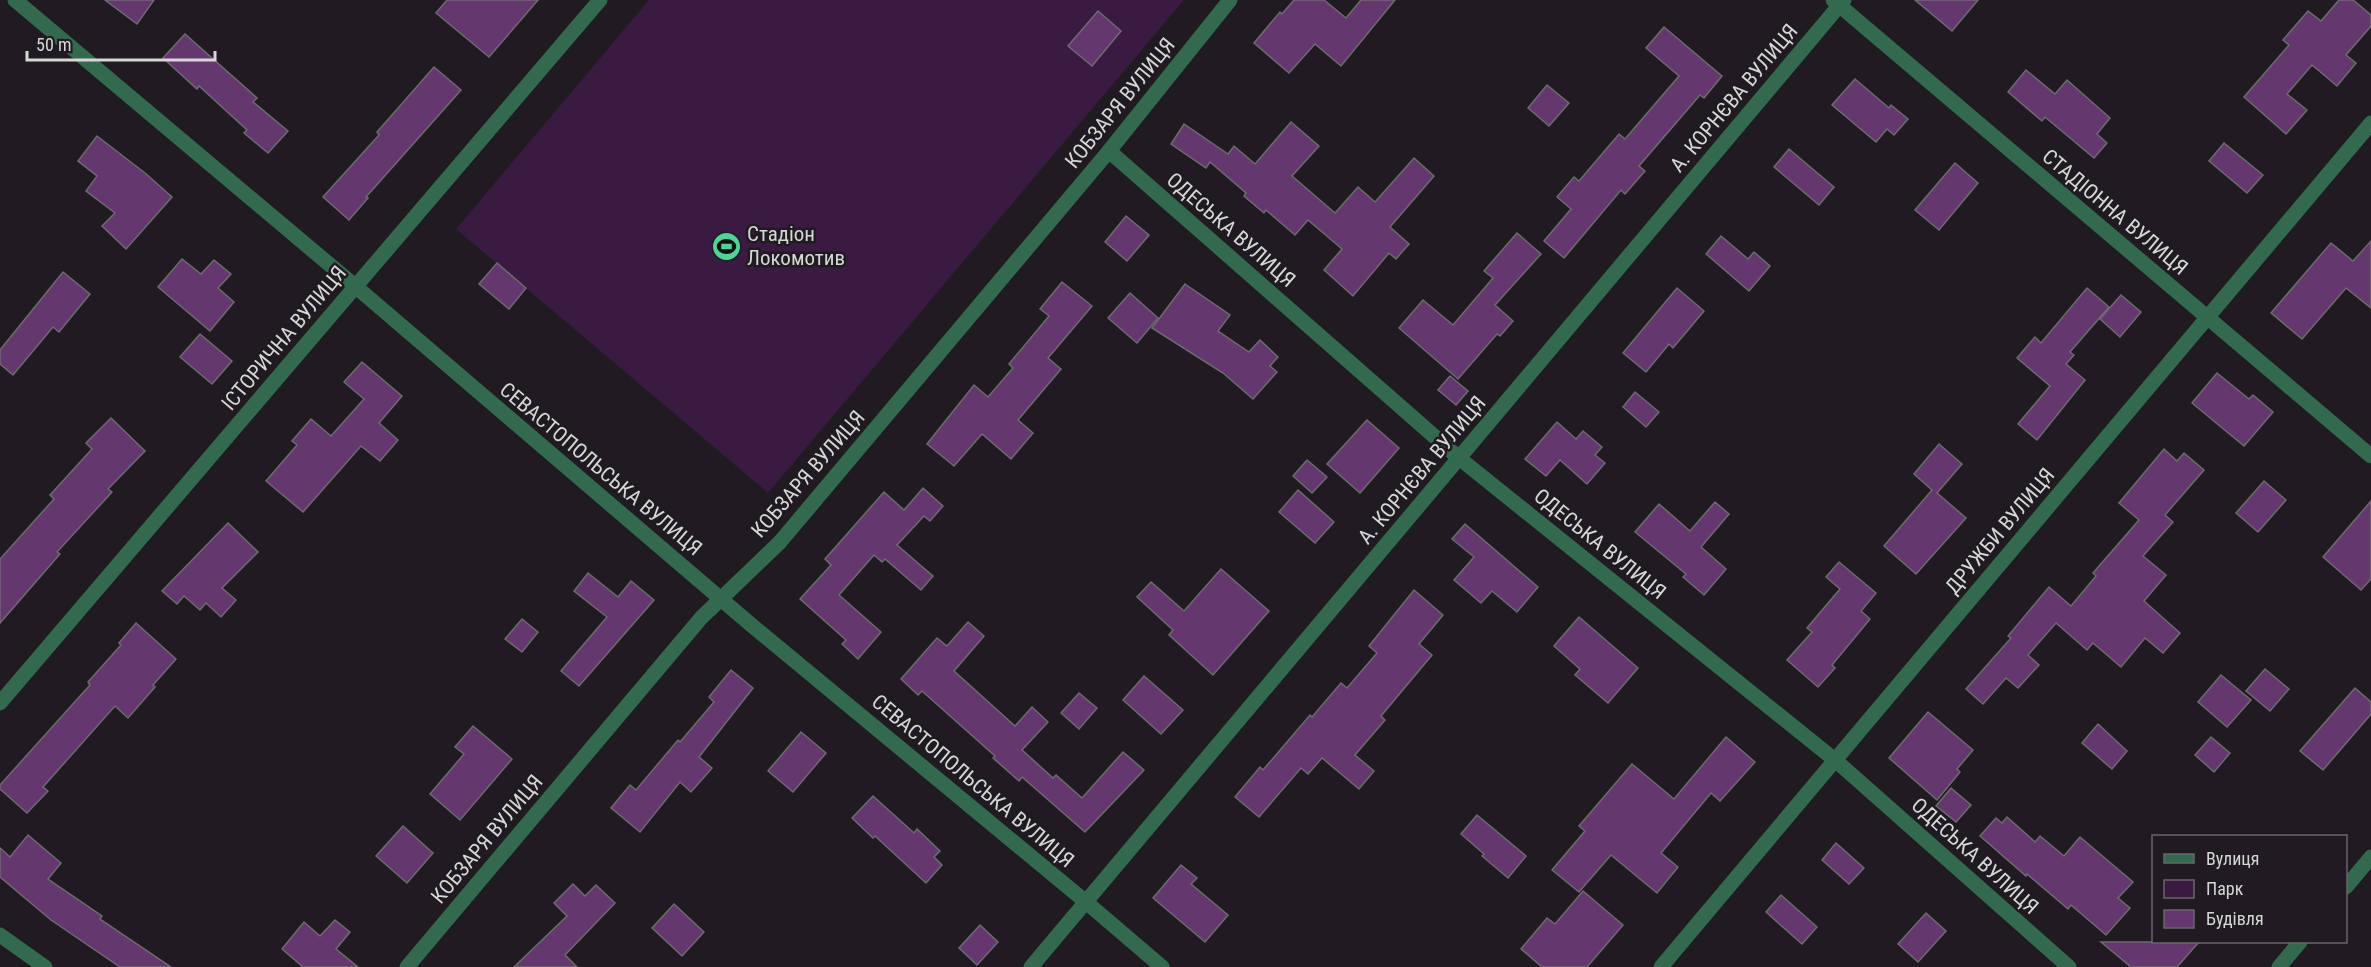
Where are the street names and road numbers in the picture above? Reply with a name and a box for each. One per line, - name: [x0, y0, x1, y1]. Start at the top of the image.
- street label: А. КОРНЄВА ВУЛИЦЯ: [1665, 19, 1803, 177]
- street label: КОБЗАРЯ ВУЛИЦЯ: [1060, 33, 1180, 173]
- street label: СТАДІОННА ВУЛИЦЯ: [2037, 144, 2193, 280]
- street label: ОДЕСЬКА ВУЛИЦЯ: [1162, 168, 1300, 292]
- street label: ІСТОРИЧНА ВУЛИЦЯ: [217, 261, 351, 415]
- street label: СЕВАСТОПОЛЬСЬКА ВУЛИЦЯ: [495, 377, 707, 561]
- street label: А. КОРНЄВА ВУЛИЦЯ: [1353, 391, 1491, 549]
- street label: КОБЗАРЯ ВУЛИЦЯ: [746, 406, 870, 542]
- street label: ДРУЖБИ ВУЛИЦЯ: [1941, 463, 2059, 599]
- street label: ОДЕСЬКА ВУЛИЦЯ: [1529, 484, 1671, 604]
- street label: СЕВАСТОПОЛЬСЬКА ВУЛИЦЯ: [867, 689, 1079, 873]
- street label: КОБЗАРЯ ВУЛИЦЯ: [426, 770, 548, 908]
- street label: ОДЕСЬКА ВУЛИЦЯ: [1907, 793, 2043, 919]

